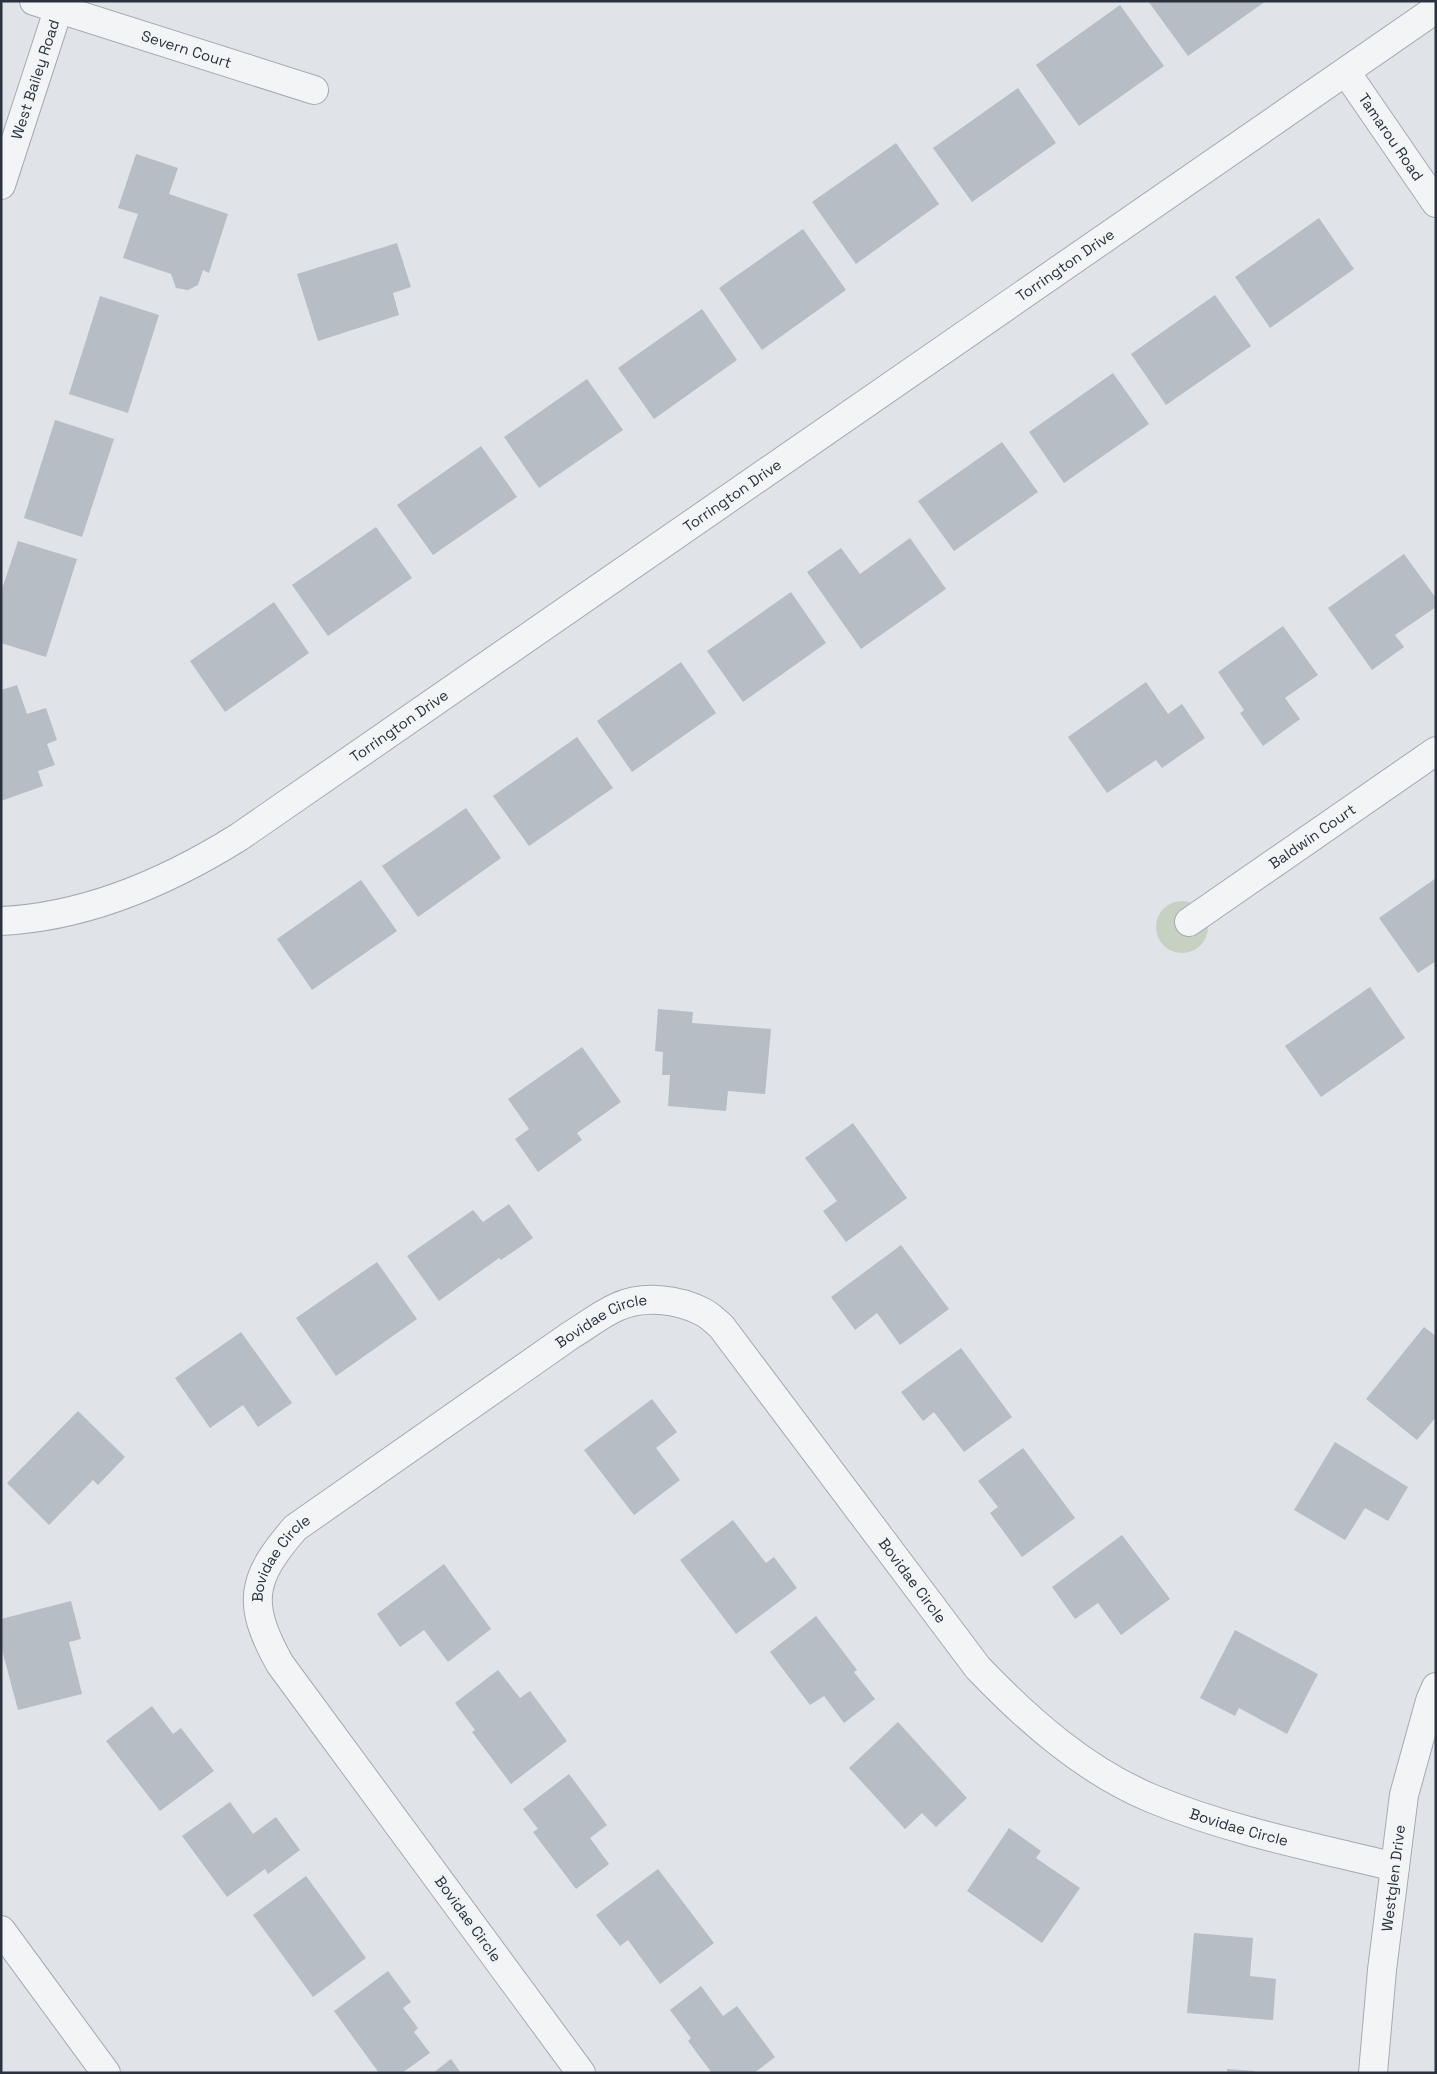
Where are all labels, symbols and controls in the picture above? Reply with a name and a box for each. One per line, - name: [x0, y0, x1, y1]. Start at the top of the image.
- street label: West Bailey Road: [7, 17, 63, 142]
- street label: Severn Court: [139, 26, 234, 72]
- street label: Tamarou Road: [1354, 89, 1428, 184]
- street label: Torrington Drive: [1012, 224, 1118, 306]
- street label: Torrington Drive: [679, 455, 785, 536]
- street label: Torrington Drive: [346, 685, 452, 766]
- street label: Baldwin Court: [1265, 799, 1359, 873]
- street label: Bovidae Circle: [552, 1290, 648, 1352]
- street label: Bovidae Circle: [248, 1510, 314, 1603]
- street label: Bovidae Circle: [875, 1534, 951, 1627]
- street label: Bovidae Circle: [1187, 1804, 1290, 1850]
- street label: Westglen Drive: [1377, 1823, 1409, 1933]
- street label: Bovidae Circle: [431, 1872, 506, 1966]

